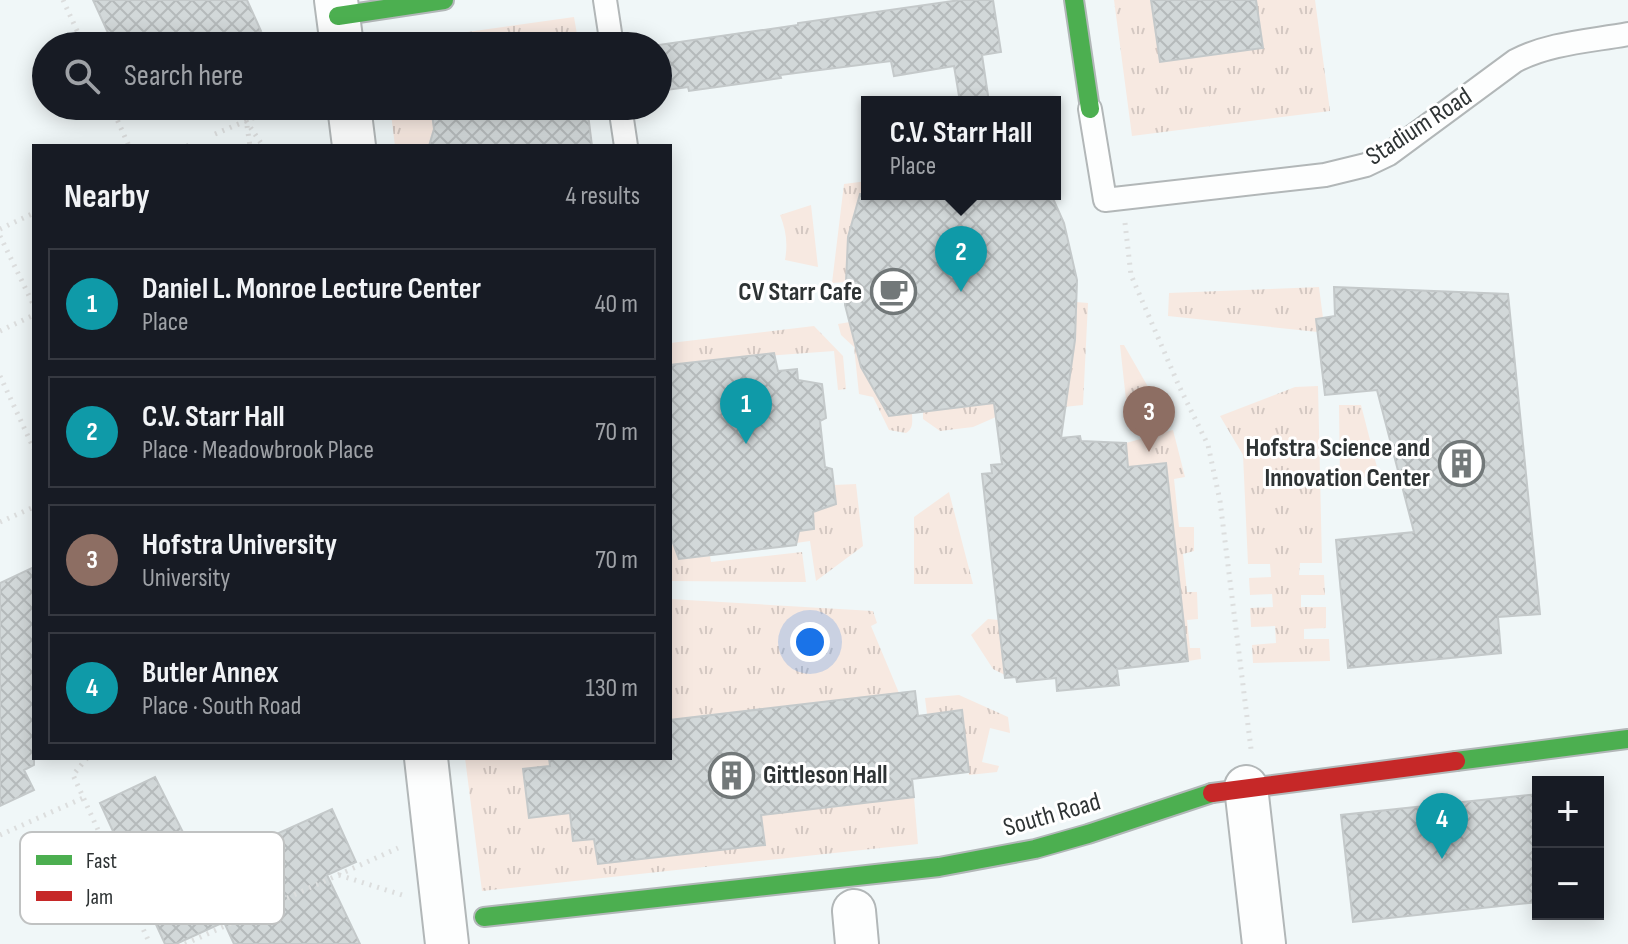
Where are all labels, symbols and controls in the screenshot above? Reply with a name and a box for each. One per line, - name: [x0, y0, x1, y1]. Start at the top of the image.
- search box: [32, 32, 672, 120]
- icon: search: [60, 54, 104, 98]
- text: Search here: [124, 58, 243, 94]
- street label: Stadium Road: [1360, 81, 1478, 173]
- popup: [861, 96, 1061, 200]
- text: C.V. Starr Hall: [890, 115, 1032, 151]
- text: Place: [890, 151, 936, 182]
- text: Nearby: [64, 176, 150, 217]
- text: 4 results: [565, 181, 640, 212]
- pin: 2: [935, 226, 987, 292]
- cafe icon: CV Starr Cafe: [869, 268, 917, 316]
- text: Daniel L. Monroe Lecture Center: [142, 271, 481, 307]
- place label: CV Starr Cafe: [738, 277, 862, 308]
- text: 1: [87, 289, 97, 320]
- text: 40 m: [595, 289, 638, 320]
- text: Place: [142, 307, 189, 338]
- pin: 1: [720, 378, 772, 444]
- pin: 3: [1123, 386, 1175, 452]
- text: C.V. Starr Hall: [142, 399, 285, 435]
- text: 2: [86, 417, 98, 448]
- text: 70 m: [595, 417, 638, 448]
- place label: Hofstra Science and Innovation Center: [1246, 433, 1430, 494]
- text: Place · Meadowbrook Place: [142, 435, 374, 466]
- building icon: Hofstra Science and Innovation Center: [1437, 439, 1485, 487]
- text: Hofstra University: [142, 527, 337, 563]
- text: 3: [86, 545, 98, 576]
- text: 70 m: [595, 545, 638, 576]
- text: University: [142, 563, 230, 594]
- your location: [790, 622, 830, 662]
- text: Butler Annex: [142, 655, 278, 691]
- text: 4: [86, 673, 98, 704]
- text: 130 m: [586, 673, 638, 704]
- text: Place · South Road: [142, 691, 301, 722]
- building icon: Gittleson Hall: [708, 751, 756, 799]
- place label: Gittleson Hall: [763, 760, 887, 791]
- map controls: [1532, 776, 1604, 920]
- button: +: [1532, 776, 1604, 848]
- street label: South Road: [1000, 786, 1104, 844]
- pin: 4: [1416, 793, 1468, 859]
- legend: [20, 832, 284, 924]
- text: Fast: [86, 848, 117, 875]
- button: −: [1532, 848, 1604, 920]
- text: Jam: [85, 884, 113, 911]

